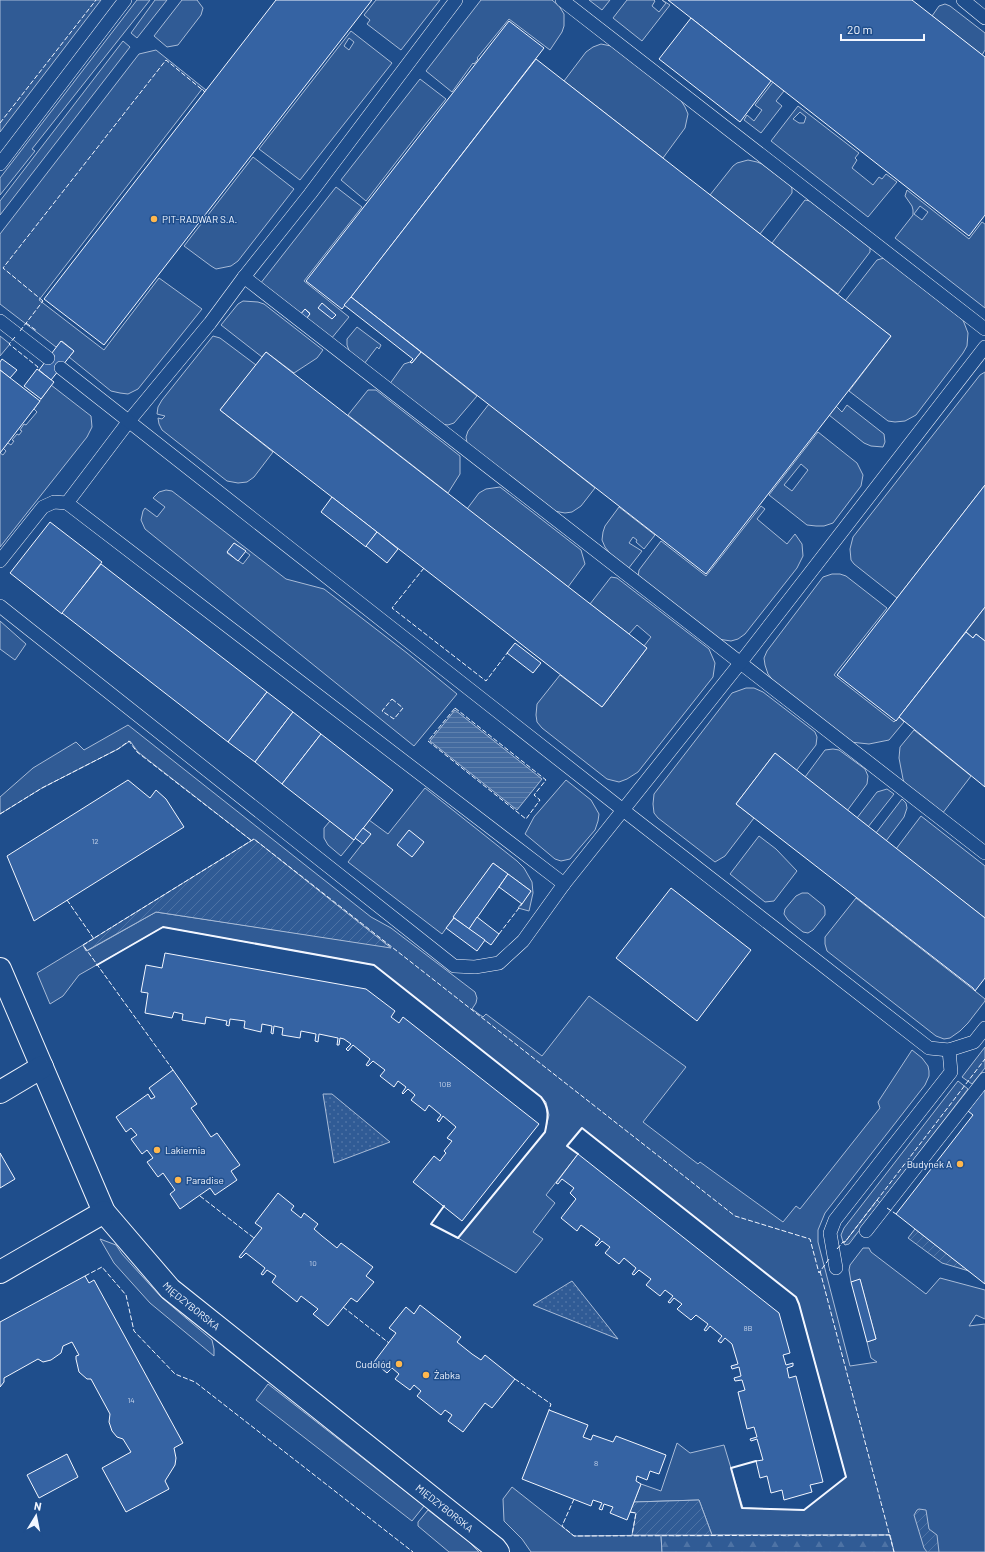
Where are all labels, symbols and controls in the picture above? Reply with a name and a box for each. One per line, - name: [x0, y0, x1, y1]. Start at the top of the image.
- scale bar: [841, 16, 924, 42]
- text: 20 m: [847, 22, 873, 36]
- place label: PIT-RADWAR S.A.: [162, 213, 237, 225]
- marker: PIT-RADWAR S.A.: [149, 214, 159, 224]
- house number: 12: [91, 836, 99, 846]
- house number: 10B: [439, 1079, 451, 1089]
- place label: Lakiernia: [165, 1144, 205, 1156]
- marker: Lakiernia: [152, 1145, 162, 1155]
- place label: Budynek A: [907, 1158, 952, 1170]
- marker: Budynek A: [955, 1159, 965, 1169]
- place label: Paradise: [186, 1174, 224, 1186]
- marker: Paradise: [173, 1175, 183, 1185]
- house number: 10: [309, 1258, 317, 1268]
- street label: MIĘDZYBORSKA: [160, 1279, 222, 1332]
- house number: 8B: [743, 1323, 753, 1333]
- place label: Cudolód: [356, 1358, 391, 1370]
- marker: Cudolód: [394, 1359, 404, 1369]
- place label: Żabka: [434, 1369, 460, 1381]
- marker: Żabka: [421, 1370, 431, 1380]
- house number: 14: [127, 1395, 135, 1405]
- house number: 8: [594, 1458, 598, 1468]
- street label: MIĘDZYBORSKA: [414, 1481, 476, 1534]
- north arrow: [16, 1496, 56, 1536]
- text: N: [33, 1499, 43, 1513]

